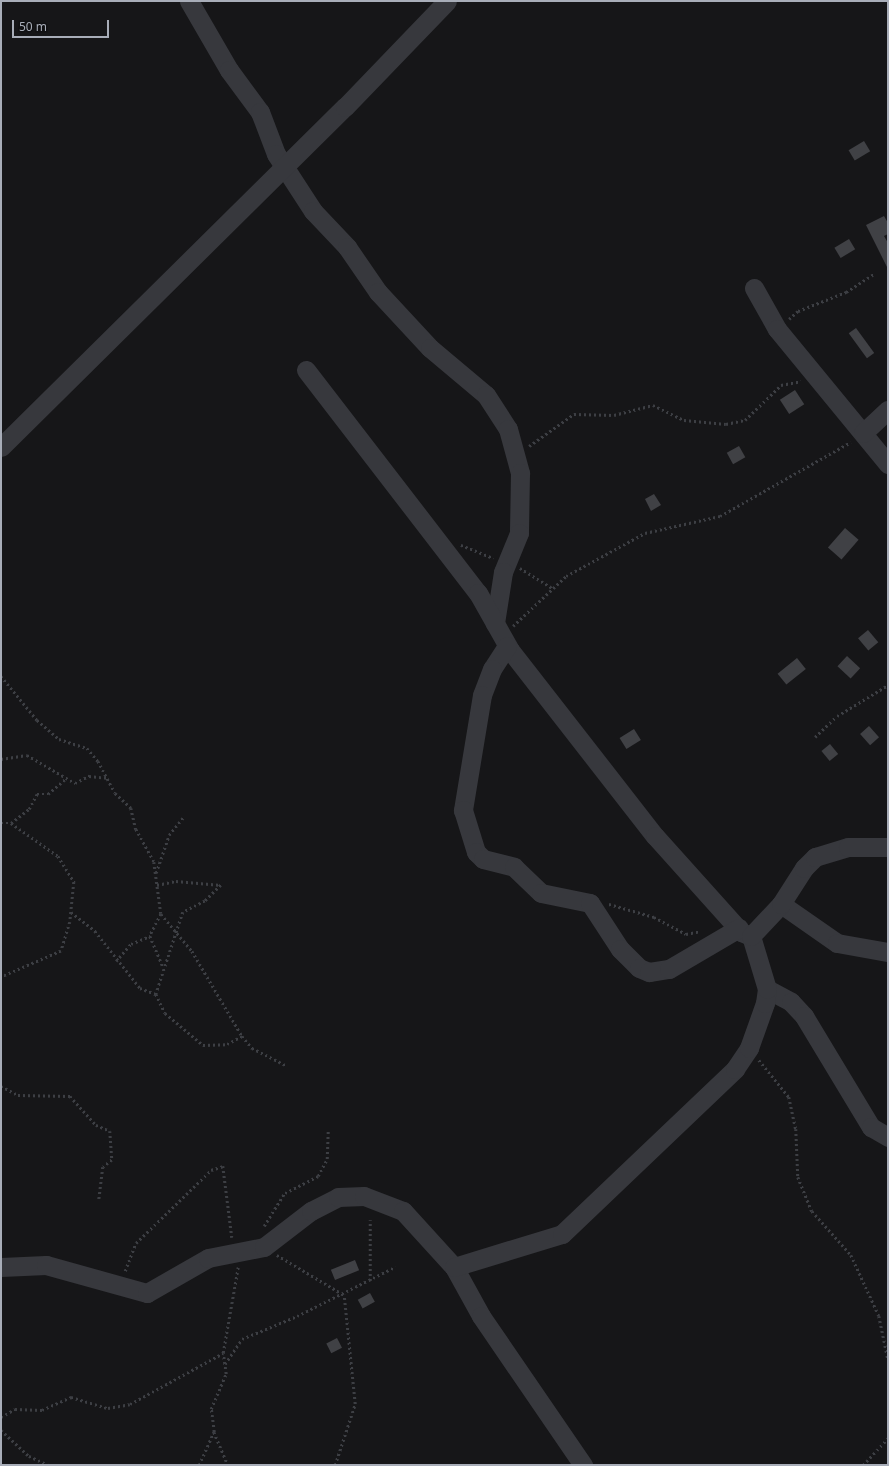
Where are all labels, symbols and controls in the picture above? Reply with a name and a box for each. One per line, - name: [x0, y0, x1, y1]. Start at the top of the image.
- scale bar: [14, 12, 111, 38]
- text: 50 m: [19, 18, 47, 35]

